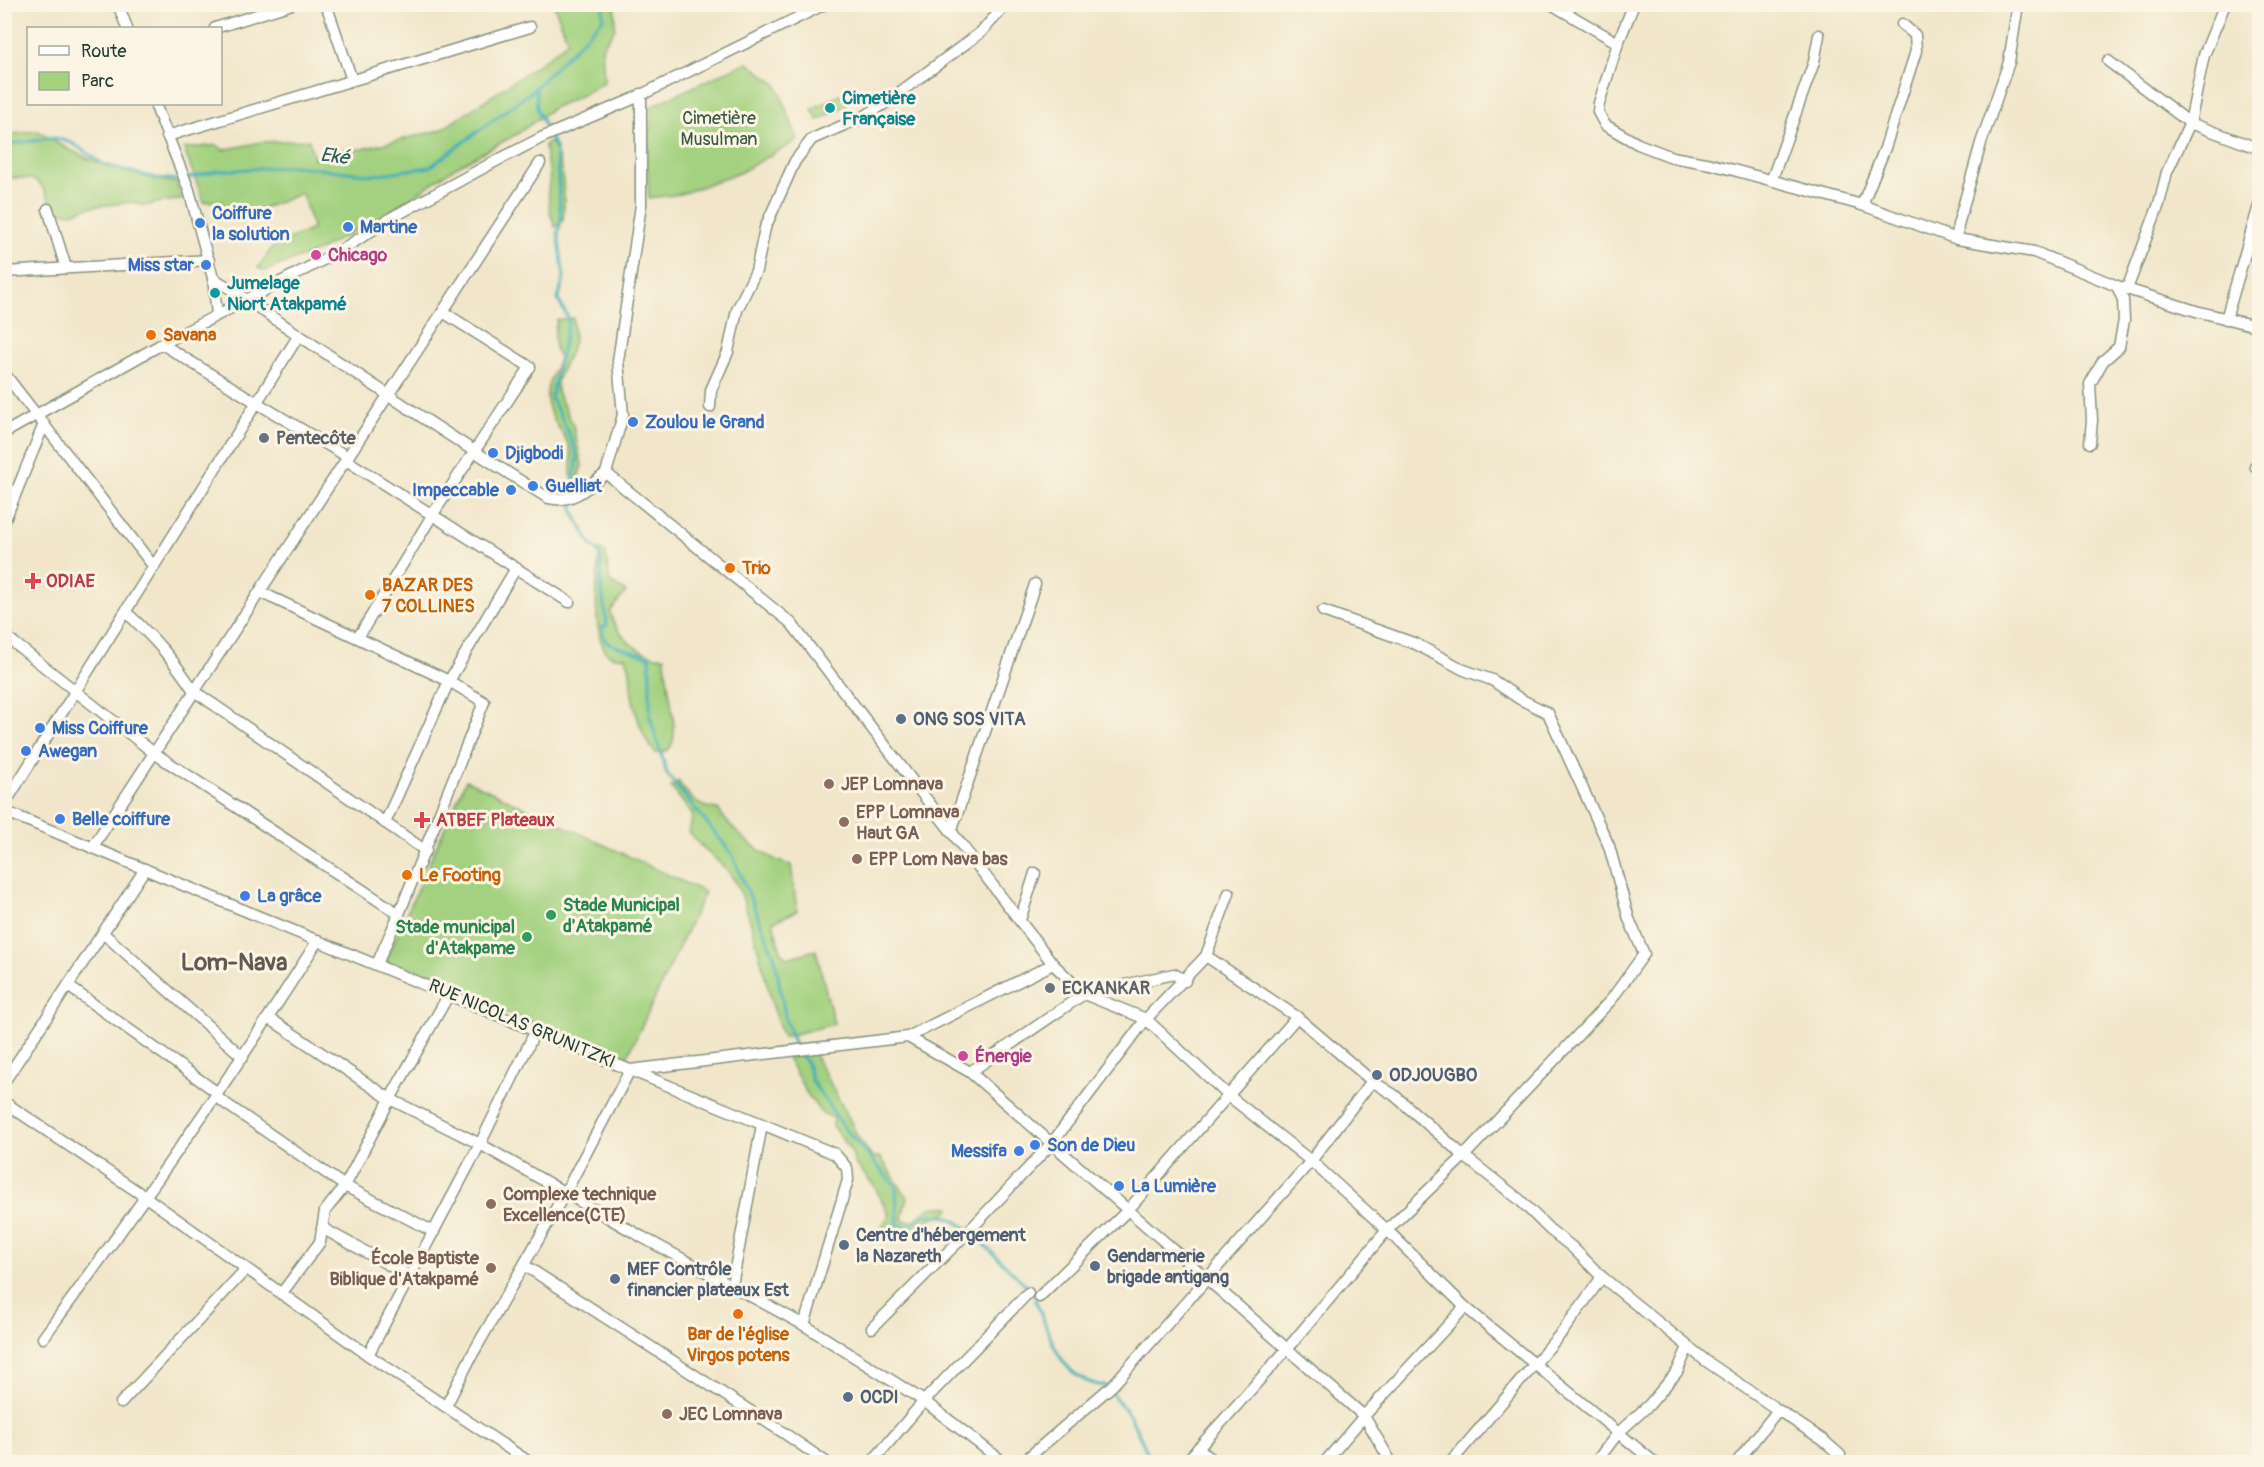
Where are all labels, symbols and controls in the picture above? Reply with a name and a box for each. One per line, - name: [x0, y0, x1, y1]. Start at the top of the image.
- legend: [27, 27, 222, 105]
- text: Route: [81, 40, 126, 63]
- text: Parc: [81, 70, 114, 93]
- place label: Cimetière Française: [842, 87, 917, 131]
- marker: Cimetière Française: [823, 101, 837, 115]
- park label: Cimetière Musulman: [680, 107, 758, 151]
- water label: Eké: [319, 142, 352, 170]
- place label: Coiffure la solution: [212, 202, 290, 246]
- marker: Coiffure la solution: [193, 216, 207, 230]
- place label: Martine: [360, 216, 418, 239]
- marker: Martine: [341, 220, 355, 234]
- place label: Chicago: [328, 244, 387, 267]
- marker: Chicago: [309, 248, 323, 262]
- place label: Miss star: [128, 254, 195, 277]
- marker: Miss star: [199, 258, 213, 272]
- place label: Jumelage Niort Atakpamé: [227, 272, 347, 316]
- marker: Jumelage Niort Atakpamé: [208, 286, 222, 300]
- place label: Savana: [163, 324, 217, 347]
- marker: Savana: [144, 328, 158, 342]
- place label: Zoulou le Grand: [645, 411, 765, 434]
- marker: Zoulou le Grand: [626, 415, 640, 429]
- place label: Pentecôte: [276, 427, 357, 450]
- marker: Pentecôte: [257, 431, 271, 445]
- place label: Djigbodi: [505, 442, 563, 465]
- marker: Djigbodi: [486, 446, 500, 460]
- place label: Guelliat: [545, 475, 602, 498]
- place label: Impeccable: [412, 479, 500, 502]
- marker: Guelliat: [526, 479, 540, 493]
- marker: Impeccable: [504, 483, 518, 497]
- place label: Trio: [741, 557, 771, 580]
- marker: Trio: [723, 561, 737, 575]
- place label: ODIAE: [46, 570, 95, 593]
- marker: ODIAE: [24, 572, 42, 590]
- place label: BAZAR DES 7 COLLINES: [382, 574, 475, 618]
- marker: BAZAR DES 7 COLLINES: [363, 588, 377, 602]
- place label: ONG SOS VITA: [913, 708, 1026, 731]
- marker: ONG SOS VITA: [894, 712, 908, 726]
- place label: Miss Coiffure: [52, 717, 149, 740]
- marker: Miss Coiffure: [33, 721, 47, 735]
- place label: Awegan: [38, 740, 97, 763]
- marker: Awegan: [19, 744, 33, 758]
- place label: JEP Lomnava: [841, 773, 944, 796]
- marker: JEP Lomnava: [822, 777, 836, 791]
- place label: EPP Lomnava Haut GA: [856, 801, 960, 845]
- place label: Belle coiffure: [72, 808, 171, 831]
- place label: ATBEF Plateaux: [436, 809, 555, 832]
- marker: ATBEF Plateaux: [413, 811, 431, 829]
- marker: Belle coiffure: [53, 812, 67, 826]
- marker: EPP Lomnava Haut GA: [837, 815, 851, 829]
- place label: EPP Lom Nava bas: [869, 848, 1008, 871]
- marker: EPP Lom Nava bas: [850, 852, 864, 866]
- place label: Le Footing: [419, 864, 501, 887]
- marker: Le Footing: [400, 868, 414, 882]
- place label: La grâce: [257, 885, 322, 908]
- marker: La grâce: [238, 889, 252, 903]
- place label: Stade Municipal d'Atakpamé: [563, 894, 680, 938]
- marker: Stade Municipal d'Atakpamé: [544, 908, 558, 922]
- place label: Stade municipal d'Atakpame: [395, 916, 516, 960]
- marker: Stade municipal d'Atakpame: [520, 930, 534, 944]
- district label: Lom-Nava: [181, 948, 287, 977]
- street label: RUE NICOLAS GRUNITZKI: [425, 974, 619, 1074]
- place label: ECKANKAR: [1062, 977, 1151, 1000]
- marker: ECKANKAR: [1043, 981, 1057, 995]
- place label: Énergie: [975, 1045, 1033, 1068]
- marker: Énergie: [956, 1049, 970, 1063]
- place label: ODJOUGBO: [1389, 1064, 1478, 1087]
- marker: ODJOUGBO: [1370, 1068, 1384, 1082]
- place label: Son de Dieu: [1047, 1134, 1135, 1157]
- marker: Son de Dieu: [1028, 1138, 1042, 1152]
- place label: Messifa: [951, 1140, 1008, 1163]
- marker: Messifa: [1012, 1144, 1026, 1158]
- place label: La Lumière: [1131, 1175, 1217, 1198]
- marker: La Lumière: [1112, 1179, 1126, 1193]
- place label: Complexe technique Excellence(CTE): [503, 1183, 657, 1227]
- marker: Complexe technique Excellence(CTE): [484, 1197, 498, 1211]
- place label: Centre d'hébergement la Nazareth: [856, 1224, 1027, 1268]
- marker: Centre d'hébergement la Nazareth: [837, 1238, 851, 1252]
- place label: Gendarmerie brigade antigang: [1107, 1245, 1229, 1289]
- place label: École Baptiste Biblique d'Atakpamé: [329, 1247, 480, 1291]
- place label: MEF Contrôle financier plateaux Est: [627, 1258, 789, 1302]
- marker: Gendarmerie brigade antigang: [1088, 1259, 1102, 1273]
- marker: École Baptiste Biblique d'Atakpamé: [484, 1261, 498, 1275]
- marker: MEF Contrôle financier plateaux Est: [608, 1272, 622, 1286]
- marker: Bar de l'église Virgos potens: [731, 1307, 745, 1321]
- place label: Bar de l'église Virgos potens: [687, 1323, 790, 1367]
- place label: OCDI: [860, 1386, 899, 1409]
- marker: OCDI: [841, 1390, 855, 1404]
- place label: JEC Lomnava: [679, 1403, 783, 1426]
- marker: JEC Lomnava: [660, 1407, 674, 1421]

